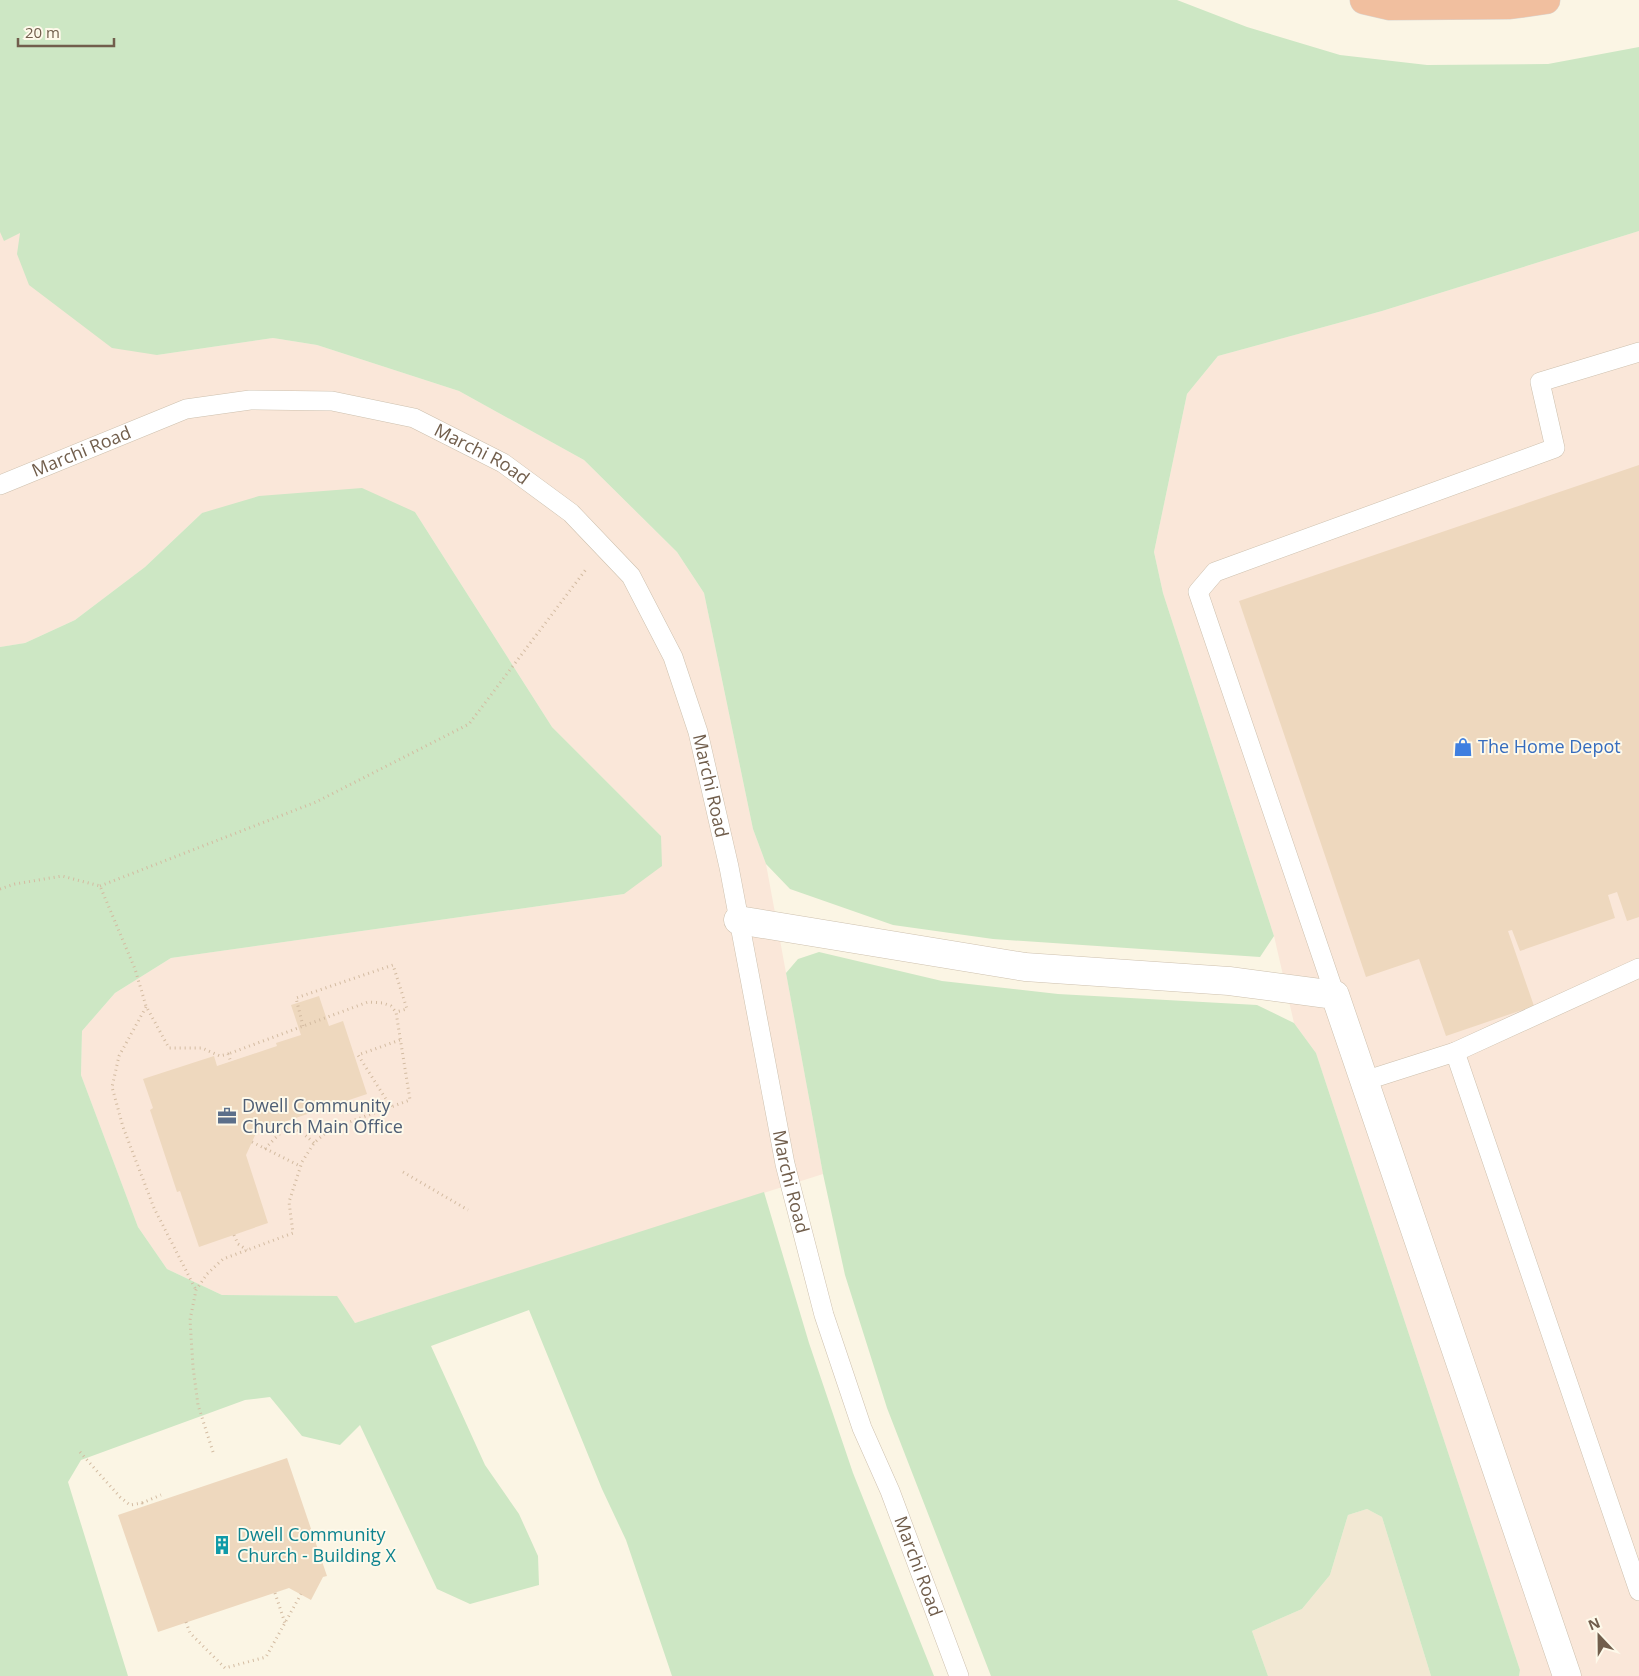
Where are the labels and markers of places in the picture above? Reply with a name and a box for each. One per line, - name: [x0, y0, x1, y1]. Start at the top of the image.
- place label: The Home Depot: [1478, 734, 1621, 758]
- shop icon: The Home Depot: [1452, 736, 1474, 758]
- place label: Dwell Community Church Main Office: [242, 1093, 403, 1138]
- office icon: Dwell Community Church Main Office: [216, 1105, 238, 1127]
- place label: Dwell Community Church - Building X: [237, 1522, 396, 1567]
- building icon: Dwell Community Church - Building X: [211, 1534, 233, 1556]

